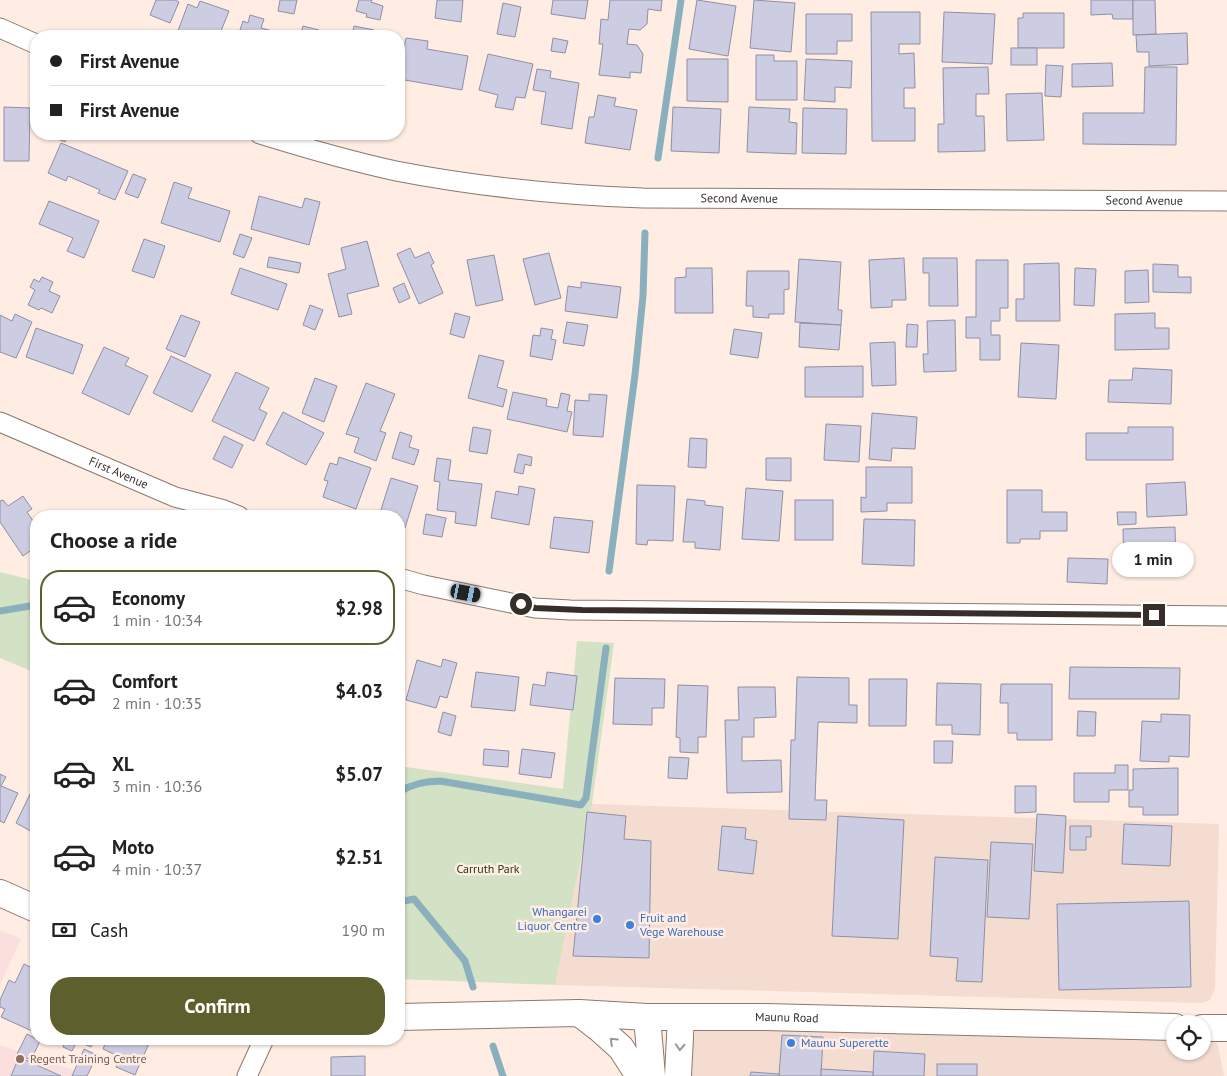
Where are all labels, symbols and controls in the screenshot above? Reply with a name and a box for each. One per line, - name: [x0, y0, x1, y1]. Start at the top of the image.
- text: First Avenue: [80, 49, 179, 73]
- text: First Avenue: [80, 98, 179, 122]
- street label: Second Avenue: [701, 190, 778, 206]
- street label: Second Avenue: [1106, 192, 1183, 208]
- street label: First Avenue: [87, 453, 151, 492]
- text: Choose a ride: [50, 526, 177, 554]
- callout: 1 min: [1113, 542, 1195, 578]
- text: 1 min: [1133, 549, 1173, 569]
- car: [449, 583, 482, 603]
- icon: car: [52, 585, 97, 630]
- text: Economy: [112, 586, 185, 610]
- route start: [510, 593, 532, 615]
- text: $2.98: [335, 596, 383, 620]
- route end: [1143, 604, 1165, 626]
- text: 1 min · 10:34: [112, 610, 202, 630]
- icon: car: [52, 668, 97, 713]
- text: Comfort: [112, 669, 178, 693]
- text: $4.03: [335, 679, 383, 703]
- text: 2 min · 10:35: [112, 693, 202, 713]
- icon: car: [52, 751, 97, 796]
- text: XL: [112, 752, 134, 776]
- text: $5.07: [335, 762, 383, 786]
- text: 3 min · 10:36: [112, 776, 202, 796]
- icon: car: [52, 834, 97, 879]
- text: Moto: [112, 835, 154, 859]
- text: $2.51: [335, 845, 383, 869]
- text: 4 min · 10:37: [112, 859, 202, 879]
- park label: Carruth Park: [456, 861, 520, 876]
- place label: Whangarei Liquor Centre: [518, 904, 587, 933]
- place label: Fruit and Vege Warehouse: [639, 910, 724, 939]
- marker: Whangarei Liquor Centre: [591, 913, 603, 925]
- icon: cash: [50, 916, 78, 944]
- text: Cash: [90, 918, 128, 942]
- marker: Fruit and Vege Warehouse: [624, 919, 636, 931]
- text: 190 m: [342, 920, 385, 940]
- button: Confirm: [50, 977, 385, 1035]
- street label: Maunu Road: [755, 1009, 819, 1025]
- map controls: [1166, 1015, 1211, 1060]
- button: locate: [1166, 1015, 1211, 1060]
- place label: Maunu Superette: [801, 1035, 889, 1050]
- marker: Maunu Superette: [785, 1037, 797, 1049]
- one-way arrow: [609, 1038, 618, 1047]
- one-way arrow: [674, 1043, 685, 1051]
- place label: Regent Training Centre: [30, 1051, 147, 1066]
- marker: Regent Training Centre: [14, 1053, 26, 1065]

